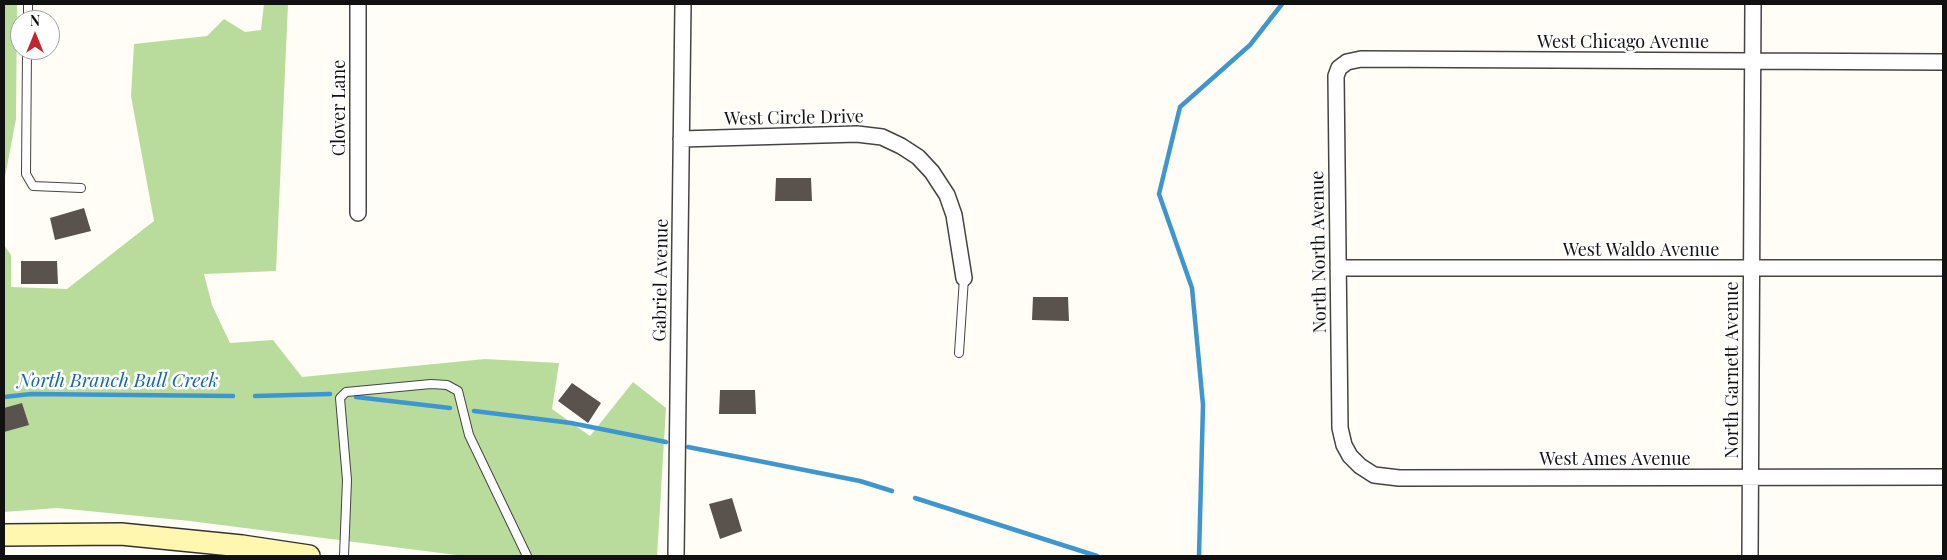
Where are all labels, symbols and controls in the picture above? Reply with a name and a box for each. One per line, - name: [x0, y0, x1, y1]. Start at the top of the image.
- north arrow: [10, 10, 60, 60]
- text: N: [30, 11, 40, 30]
- street label: West Chicago Avenue: [1537, 31, 1709, 53]
- street label: Clover Lane: [328, 60, 350, 156]
- street label: West Circle Drive: [724, 106, 864, 130]
- street label: North North Avenue: [1307, 170, 1331, 334]
- street label: Gabriel Avenue: [649, 218, 673, 342]
- street label: West Waldo Avenue: [1563, 239, 1719, 261]
- street label: North Garnett Avenue: [1721, 282, 1743, 458]
- water label: North Branch Bull Creek: [18, 370, 218, 392]
- street label: West Ames Avenue: [1539, 448, 1691, 470]

